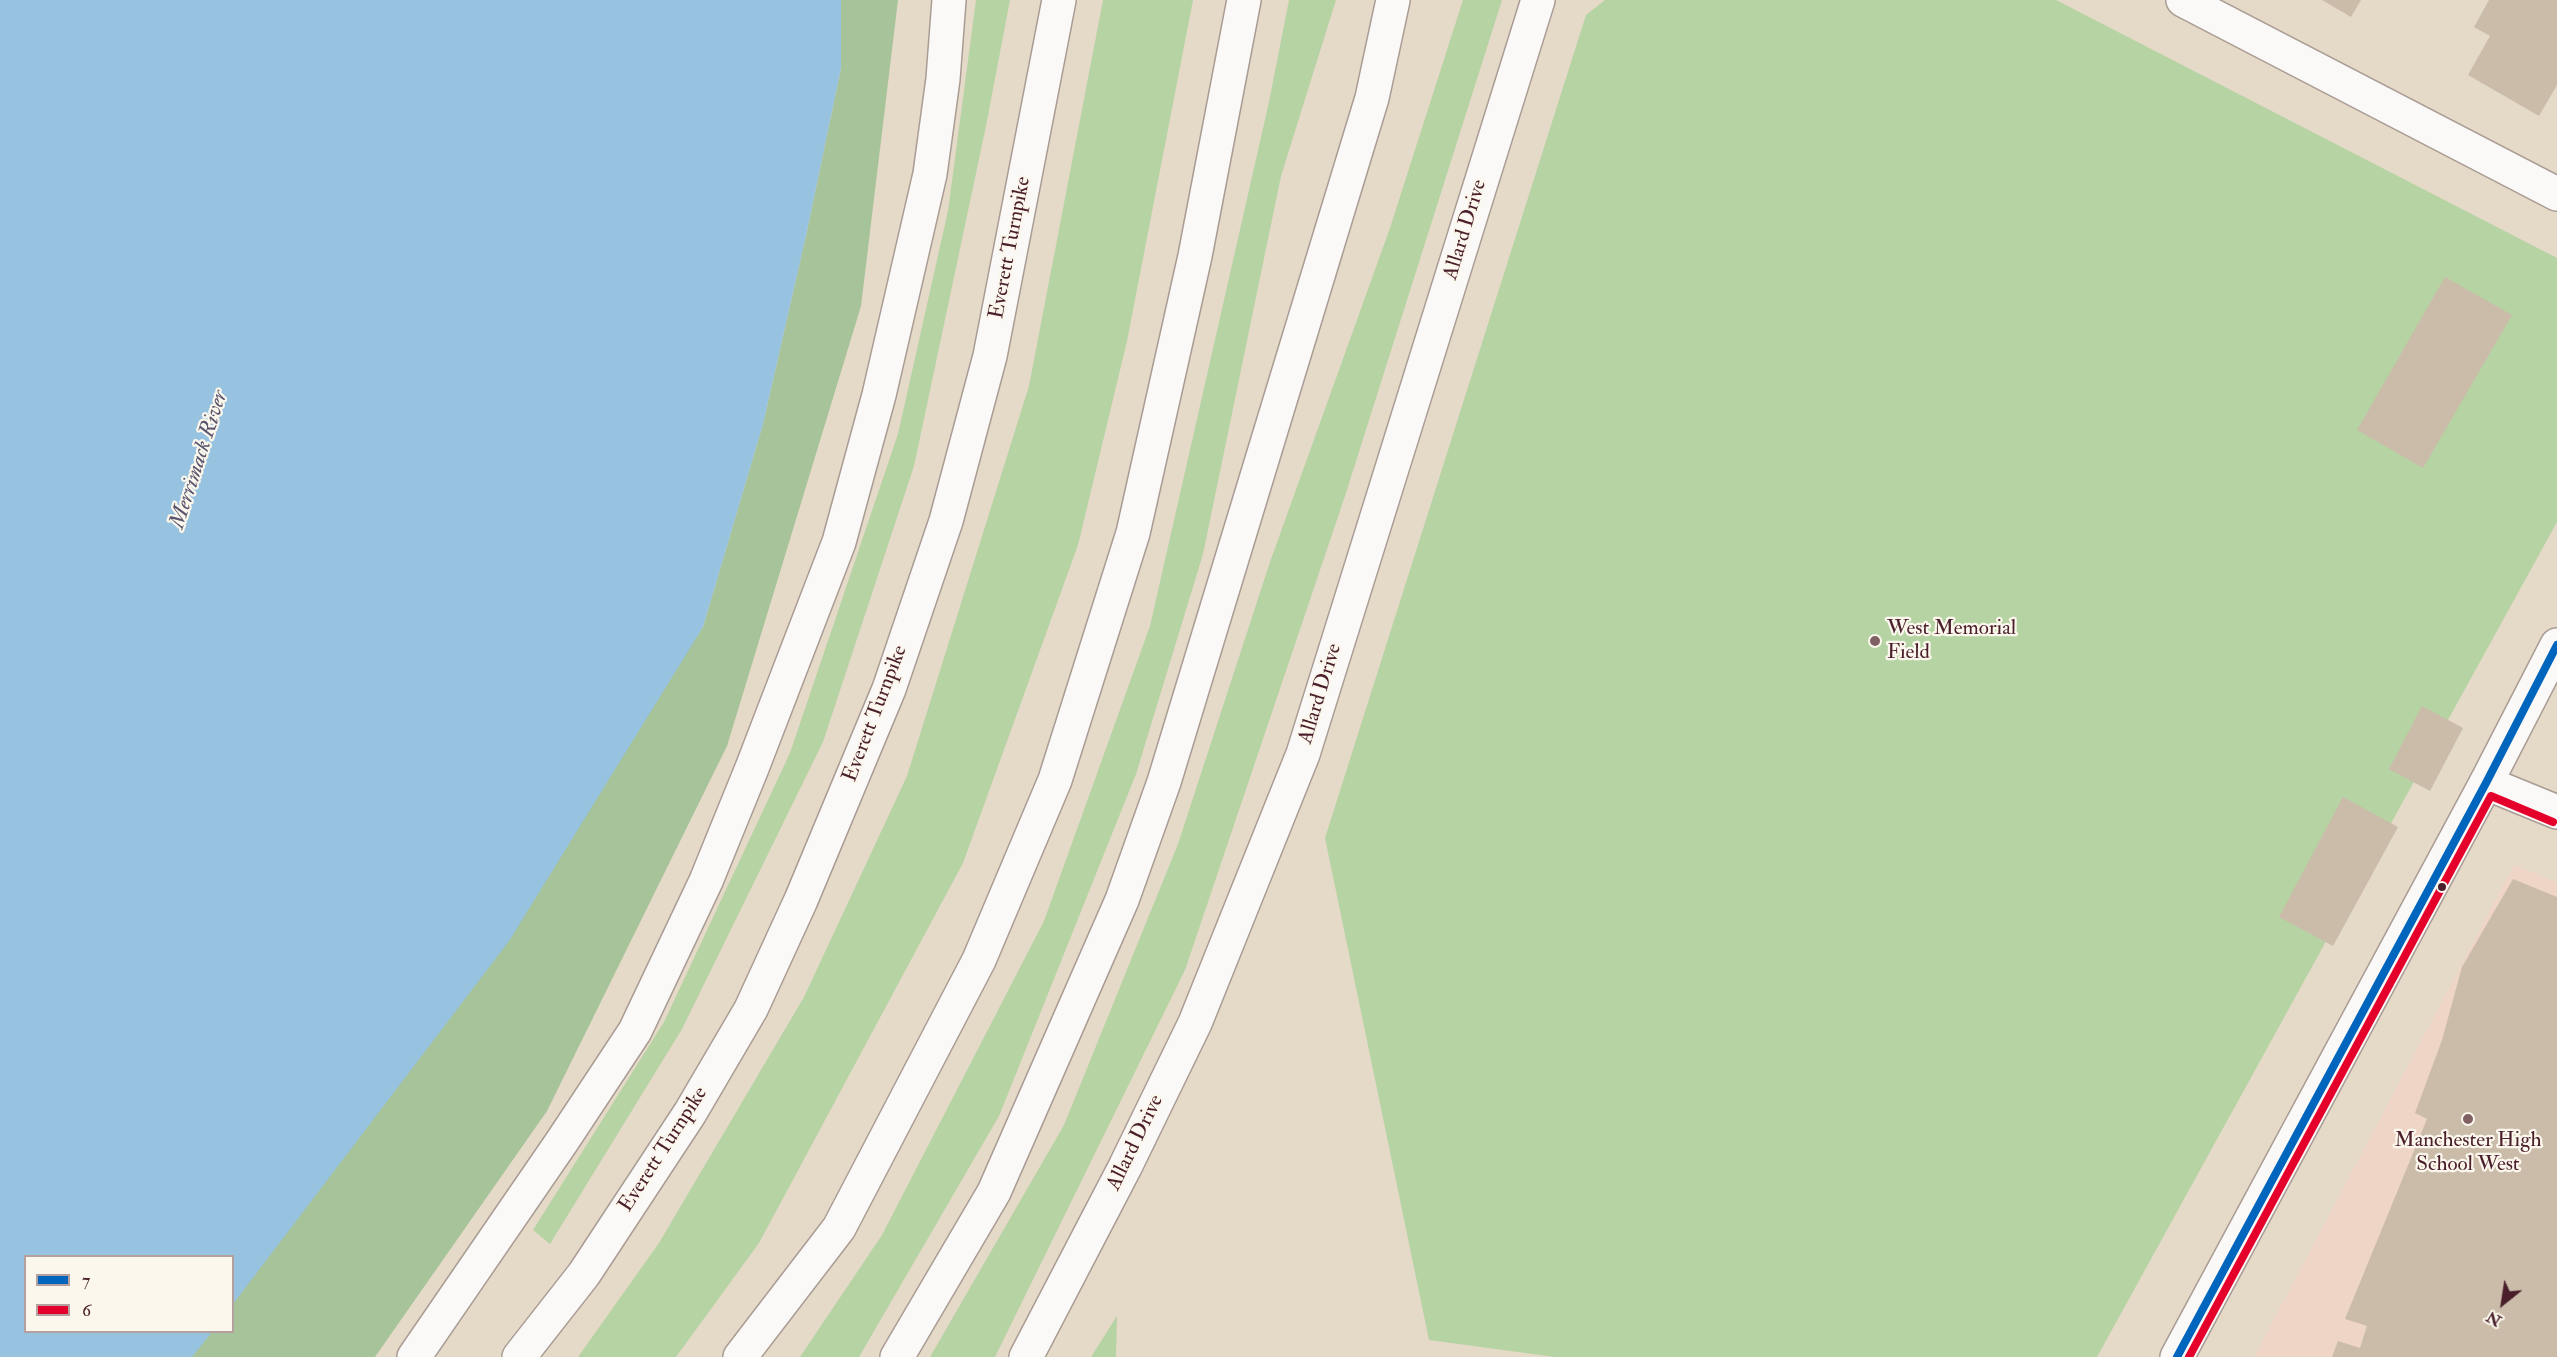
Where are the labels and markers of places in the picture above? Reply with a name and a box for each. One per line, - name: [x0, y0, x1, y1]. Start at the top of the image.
- place label: West Memorial Field: [1887, 616, 2016, 666]
- marker: West Memorial Field: [1868, 634, 1882, 648]
- unlabelled marker: [2436, 881, 2448, 893]
- marker: Manchester High School West: [2461, 1112, 2475, 1126]
- place label: Manchester High School West: [2394, 1128, 2542, 1178]

